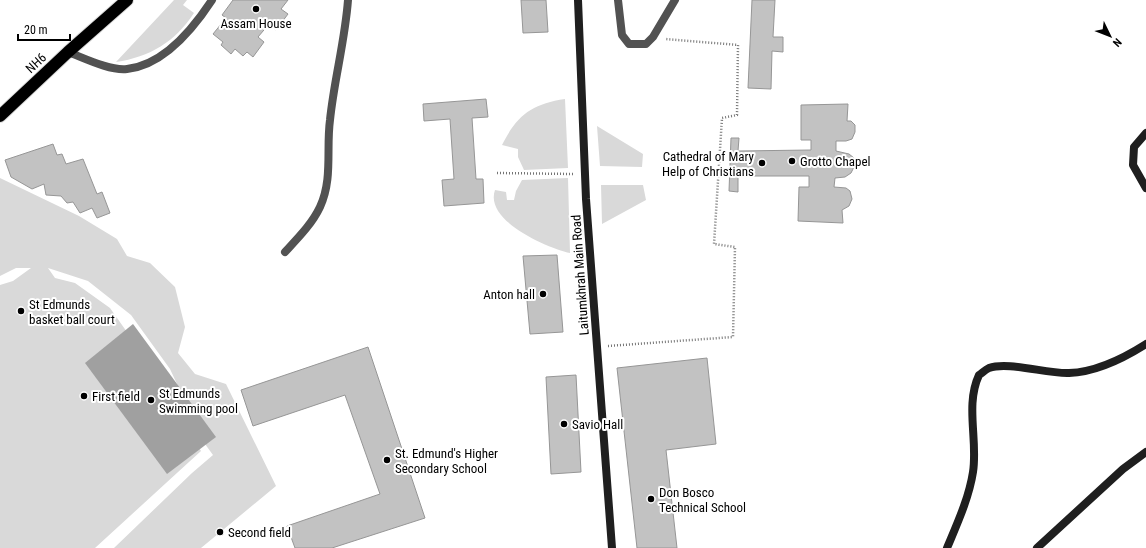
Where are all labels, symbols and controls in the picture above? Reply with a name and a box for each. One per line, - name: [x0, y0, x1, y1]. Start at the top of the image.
- marker: Assam House: [251, 4, 261, 14]
- scale bar: [18, 16, 70, 42]
- place label: Assam House: [220, 16, 292, 31]
- north arrow: [1090, 16, 1130, 56]
- text: 20 m: [24, 23, 48, 37]
- text: N: [1110, 36, 1124, 50]
- street label: NH6: [23, 50, 49, 76]
- place label: Cathedral of Mary Help of Christians: [662, 149, 755, 179]
- place label: Grotto Chapel: [800, 154, 870, 169]
- marker: Grotto Chapel: [787, 156, 797, 166]
- marker: Cathedral of Mary Help of Christians: [757, 158, 767, 168]
- street label: Laitumkhrah Main Road: [568, 214, 592, 336]
- place label: Anton hall: [483, 287, 535, 302]
- marker: Anton hall: [538, 289, 548, 299]
- place label: St Edmunds basket ball court: [29, 297, 115, 327]
- marker: St Edmunds basket ball court: [16, 306, 26, 316]
- place label: St Edmunds Swimming pool: [159, 386, 238, 416]
- place label: First field: [92, 389, 140, 404]
- marker: First field: [79, 391, 89, 401]
- marker: St Edmunds Swimming pool: [146, 395, 156, 405]
- place label: Savio Hall: [572, 417, 623, 432]
- marker: Savio Hall: [559, 419, 569, 429]
- place label: St. Edmund's Higher Secondary School: [395, 446, 498, 476]
- marker: St. Edmund's Higher Secondary School: [382, 455, 392, 465]
- place label: Don Bosco Technical School: [659, 485, 746, 515]
- marker: Don Bosco Technical School: [646, 494, 656, 504]
- place label: Second field: [228, 525, 291, 540]
- marker: Second field: [215, 527, 225, 537]

